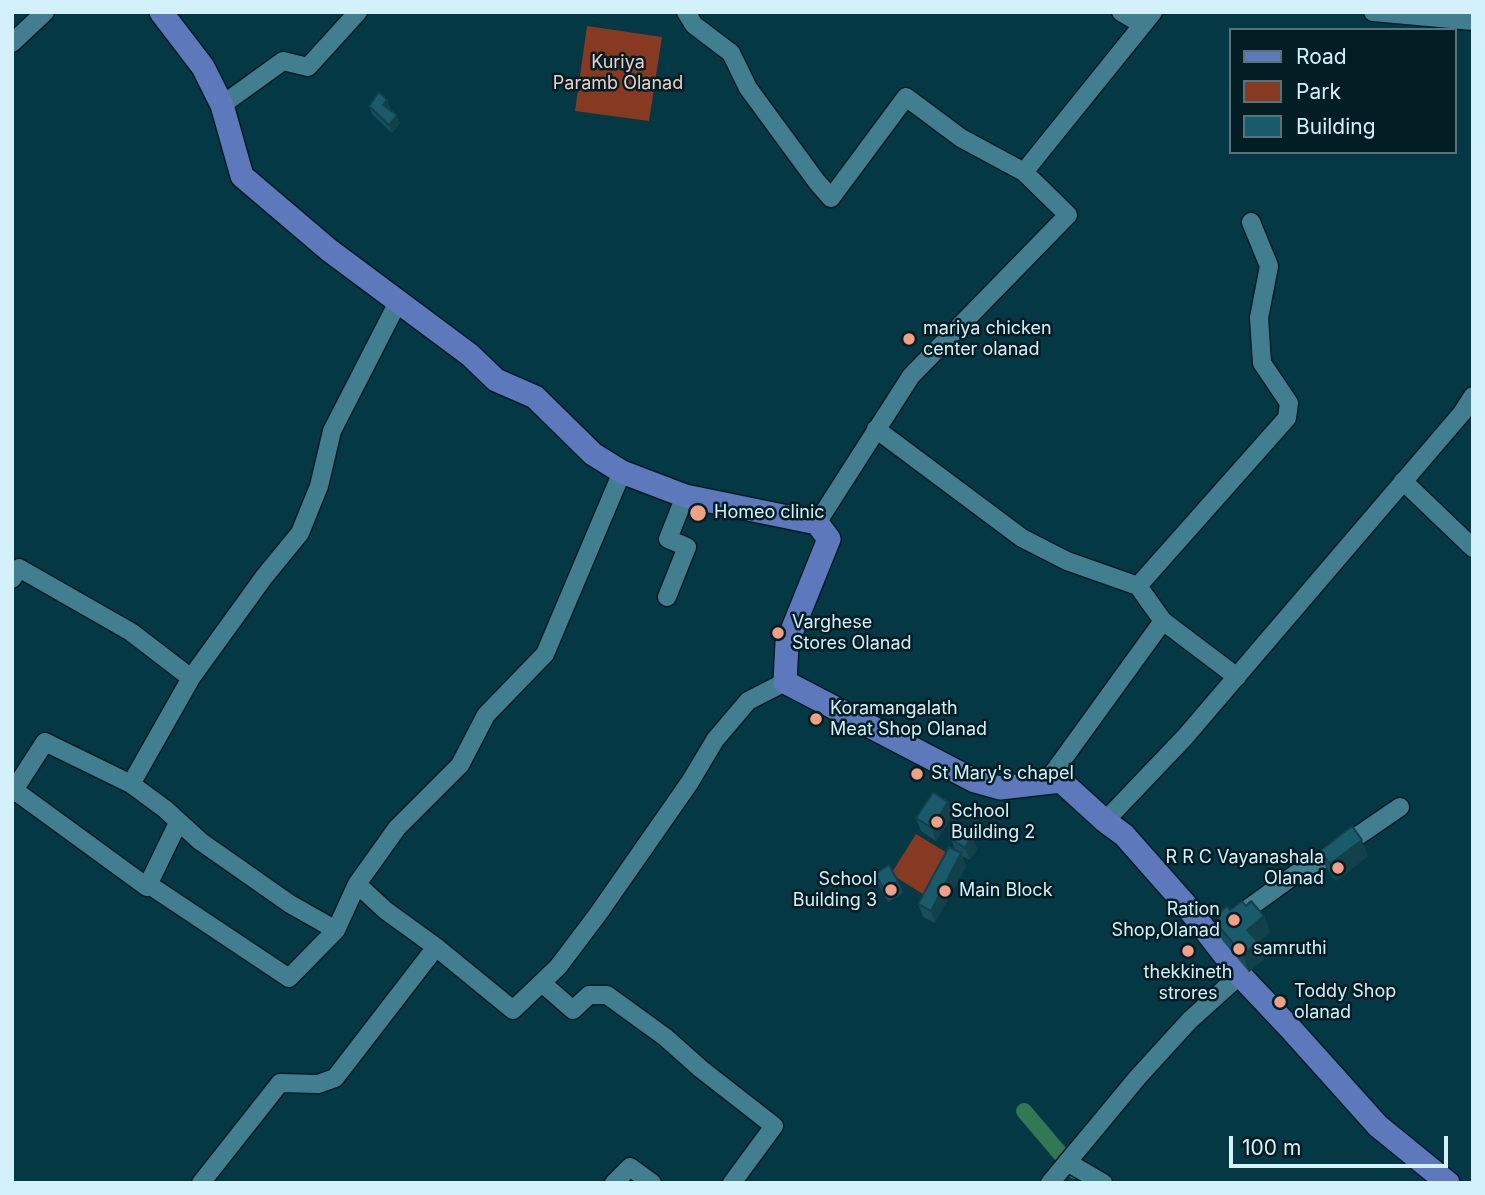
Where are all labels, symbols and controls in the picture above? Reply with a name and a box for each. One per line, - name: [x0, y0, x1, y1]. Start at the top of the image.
- legend: [1230, 28, 1457, 154]
- text: Road: [1296, 44, 1347, 69]
- park label: Kuriya Paramb Olanad: [553, 52, 683, 94]
- text: Park: [1296, 79, 1341, 104]
- text: Building: [1296, 114, 1376, 139]
- place label: mariya chicken center olanad: [923, 318, 1052, 360]
- marker: mariya chicken center olanad: [901, 331, 917, 347]
- place label: Homeo clinic: [714, 502, 825, 524]
- marker: Homeo clinic: [688, 503, 708, 523]
- place label: Varghese Stores Olanad: [792, 612, 912, 654]
- marker: Varghese Stores Olanad: [770, 625, 786, 641]
- place label: Koramangalath Meat Shop Olanad: [830, 698, 987, 740]
- marker: Koramangalath Meat Shop Olanad: [808, 711, 824, 727]
- place label: St Mary's chapel: [931, 763, 1074, 785]
- marker: St Mary's chapel: [909, 766, 925, 782]
- place label: School Building 2: [951, 801, 1035, 844]
- marker: School Building 2: [929, 814, 945, 830]
- place label: R R C Vayanashala Olanad: [1166, 847, 1324, 890]
- marker: R R C Vayanashala Olanad: [1330, 860, 1346, 876]
- place label: School Building 3: [793, 869, 877, 912]
- place label: Main Block: [959, 880, 1053, 902]
- marker: School Building 3: [883, 882, 899, 898]
- marker: Main Block: [937, 883, 953, 899]
- place label: Ration Shop,Olanad: [1112, 899, 1220, 942]
- marker: Ration Shop,Olanad: [1226, 912, 1242, 928]
- place label: samruthi: [1253, 938, 1327, 960]
- marker: samruthi: [1231, 941, 1247, 957]
- marker: thekkineth strores: [1180, 943, 1196, 959]
- place label: thekkineth strores: [1144, 962, 1232, 1004]
- place label: Toddy Shop olanad: [1294, 981, 1396, 1024]
- marker: Toddy Shop olanad: [1272, 994, 1288, 1010]
- scale bar: [1233, 1122, 1452, 1166]
- text: 100 m: [1242, 1135, 1301, 1160]

